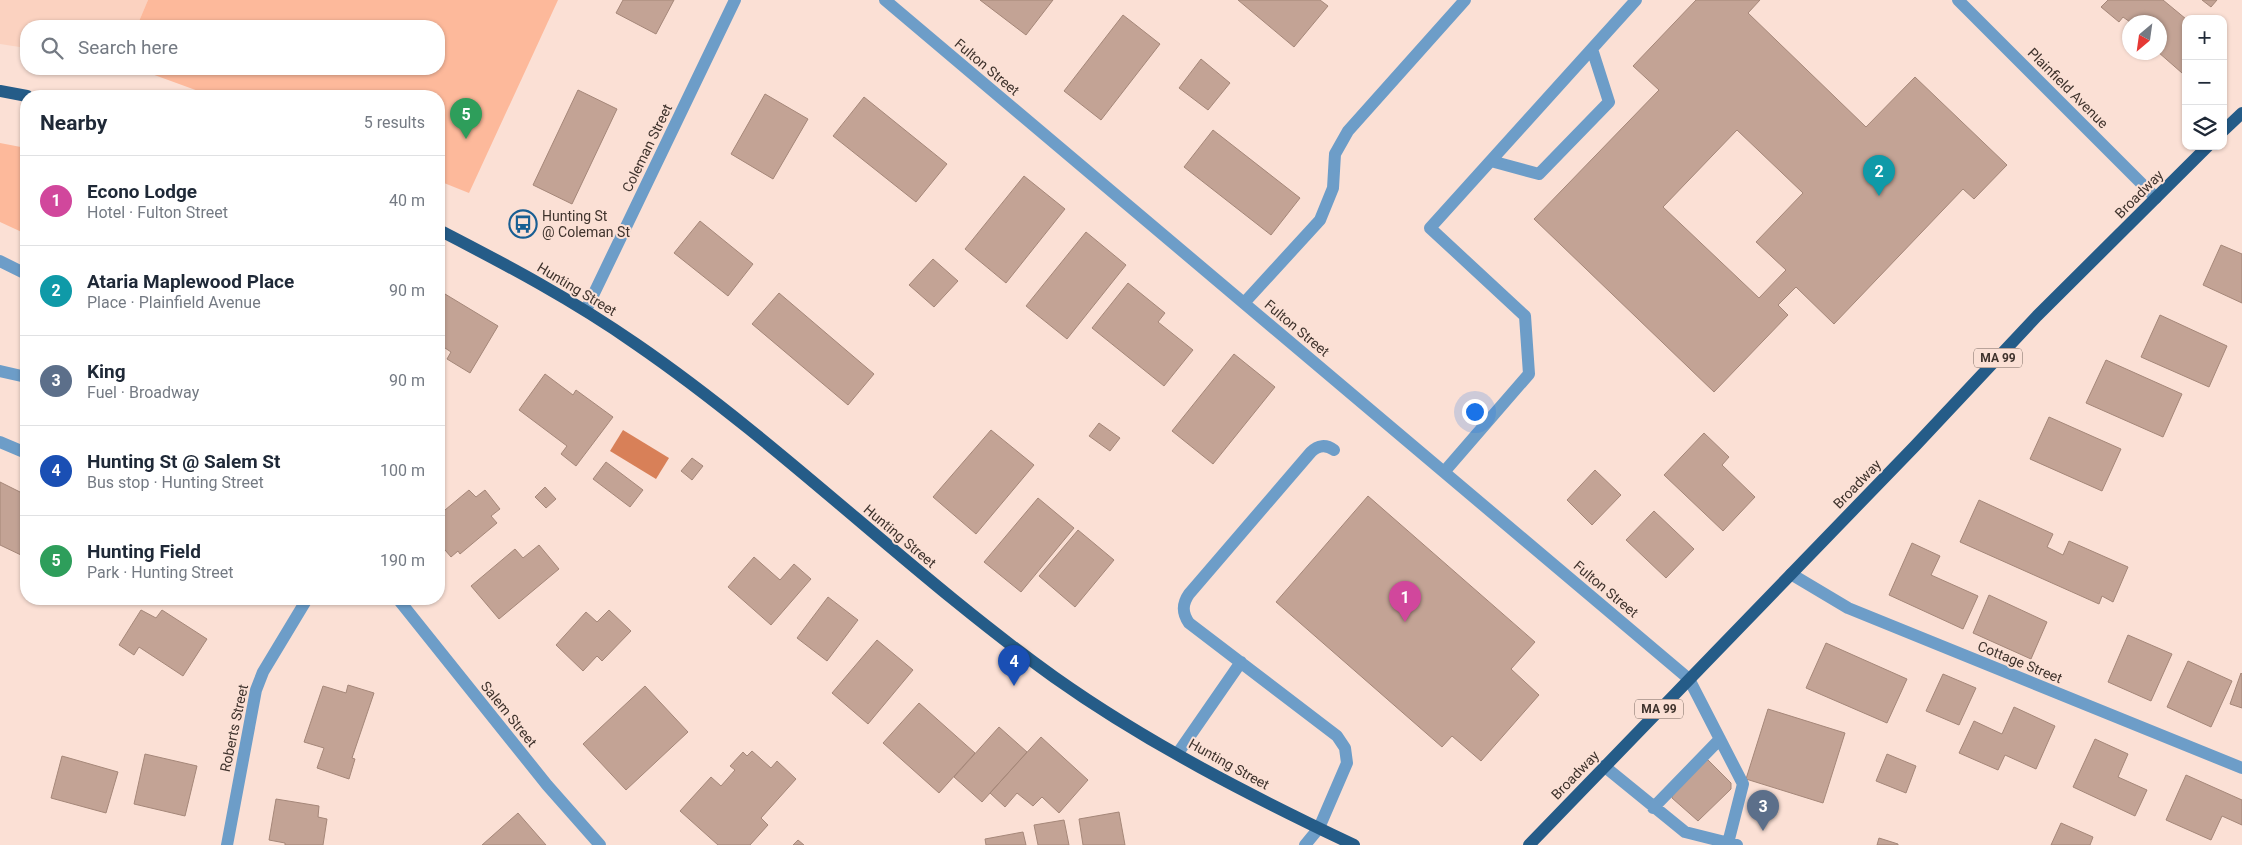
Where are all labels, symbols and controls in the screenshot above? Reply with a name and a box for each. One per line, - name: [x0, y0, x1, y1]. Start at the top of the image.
- north arrow: [2122, 15, 2167, 60]
- map controls: [2182, 15, 2227, 150]
- button: +: [2182, 15, 2227, 60]
- search box: [20, 20, 445, 75]
- icon: search: [38, 34, 66, 62]
- street label: Fulton Street: [951, 35, 1023, 99]
- text: Search here: [78, 36, 178, 59]
- street label: Plainfield Avenue: [2025, 45, 2111, 131]
- button: −: [2182, 60, 2227, 105]
- pin: 5: [450, 98, 482, 139]
- street label: Coleman Street: [619, 101, 675, 195]
- button: layers: [2182, 105, 2227, 150]
- text: Nearby: [40, 111, 107, 135]
- text: 5 results: [364, 113, 425, 132]
- pin: 2: [1863, 155, 1895, 196]
- street label: Broadway: [2112, 166, 2167, 221]
- text: Econo Lodge: [87, 180, 197, 203]
- text: 1: [51, 191, 61, 210]
- text: 40 m: [389, 191, 425, 210]
- text: Hotel · Fulton Street: [87, 203, 228, 222]
- place label: Hunting St @ Coleman St: [542, 208, 630, 240]
- bus stop icon: Hunting St @ Coleman St: [508, 209, 538, 239]
- street label: Hunting Street: [535, 259, 620, 319]
- text: Ataria Maplewood Place: [87, 270, 294, 293]
- text: 2: [51, 281, 61, 300]
- text: 90 m: [389, 281, 425, 300]
- text: Place · Plainfield Avenue: [87, 293, 261, 312]
- street label: Fulton Street: [1261, 296, 1333, 360]
- road number: MA 99: [1974, 348, 2022, 368]
- text: King: [87, 360, 126, 383]
- text: 3: [51, 371, 61, 390]
- text: 90 m: [389, 371, 425, 390]
- text: Fuel · Broadway: [87, 383, 199, 402]
- your location: [1462, 399, 1488, 425]
- text: Hunting St @ Salem St: [87, 450, 280, 473]
- street label: Broadway: [1830, 456, 1884, 512]
- text: 4: [51, 461, 61, 480]
- text: 100 m: [380, 461, 425, 480]
- text: Bus stop · Hunting Street: [87, 473, 264, 492]
- street label: Hunting Street: [861, 501, 940, 571]
- text: Hunting Field: [87, 540, 201, 563]
- text: 5: [51, 551, 61, 570]
- text: 190 m: [380, 551, 425, 570]
- street label: Fulton Street: [1570, 557, 1642, 621]
- text: Park · Hunting Street: [87, 563, 234, 582]
- pin: 1: [1389, 581, 1421, 622]
- street label: Cottage Street: [1975, 638, 2065, 686]
- pin: 4: [998, 645, 1030, 686]
- street label: Salem Street: [478, 678, 540, 750]
- street label: Roberts Street: [217, 682, 251, 773]
- road number: MA 99: [1635, 700, 1683, 719]
- street label: Hunting Street: [1186, 735, 1272, 793]
- street label: Broadway: [1548, 747, 1602, 803]
- pin: 3: [1747, 790, 1779, 831]

